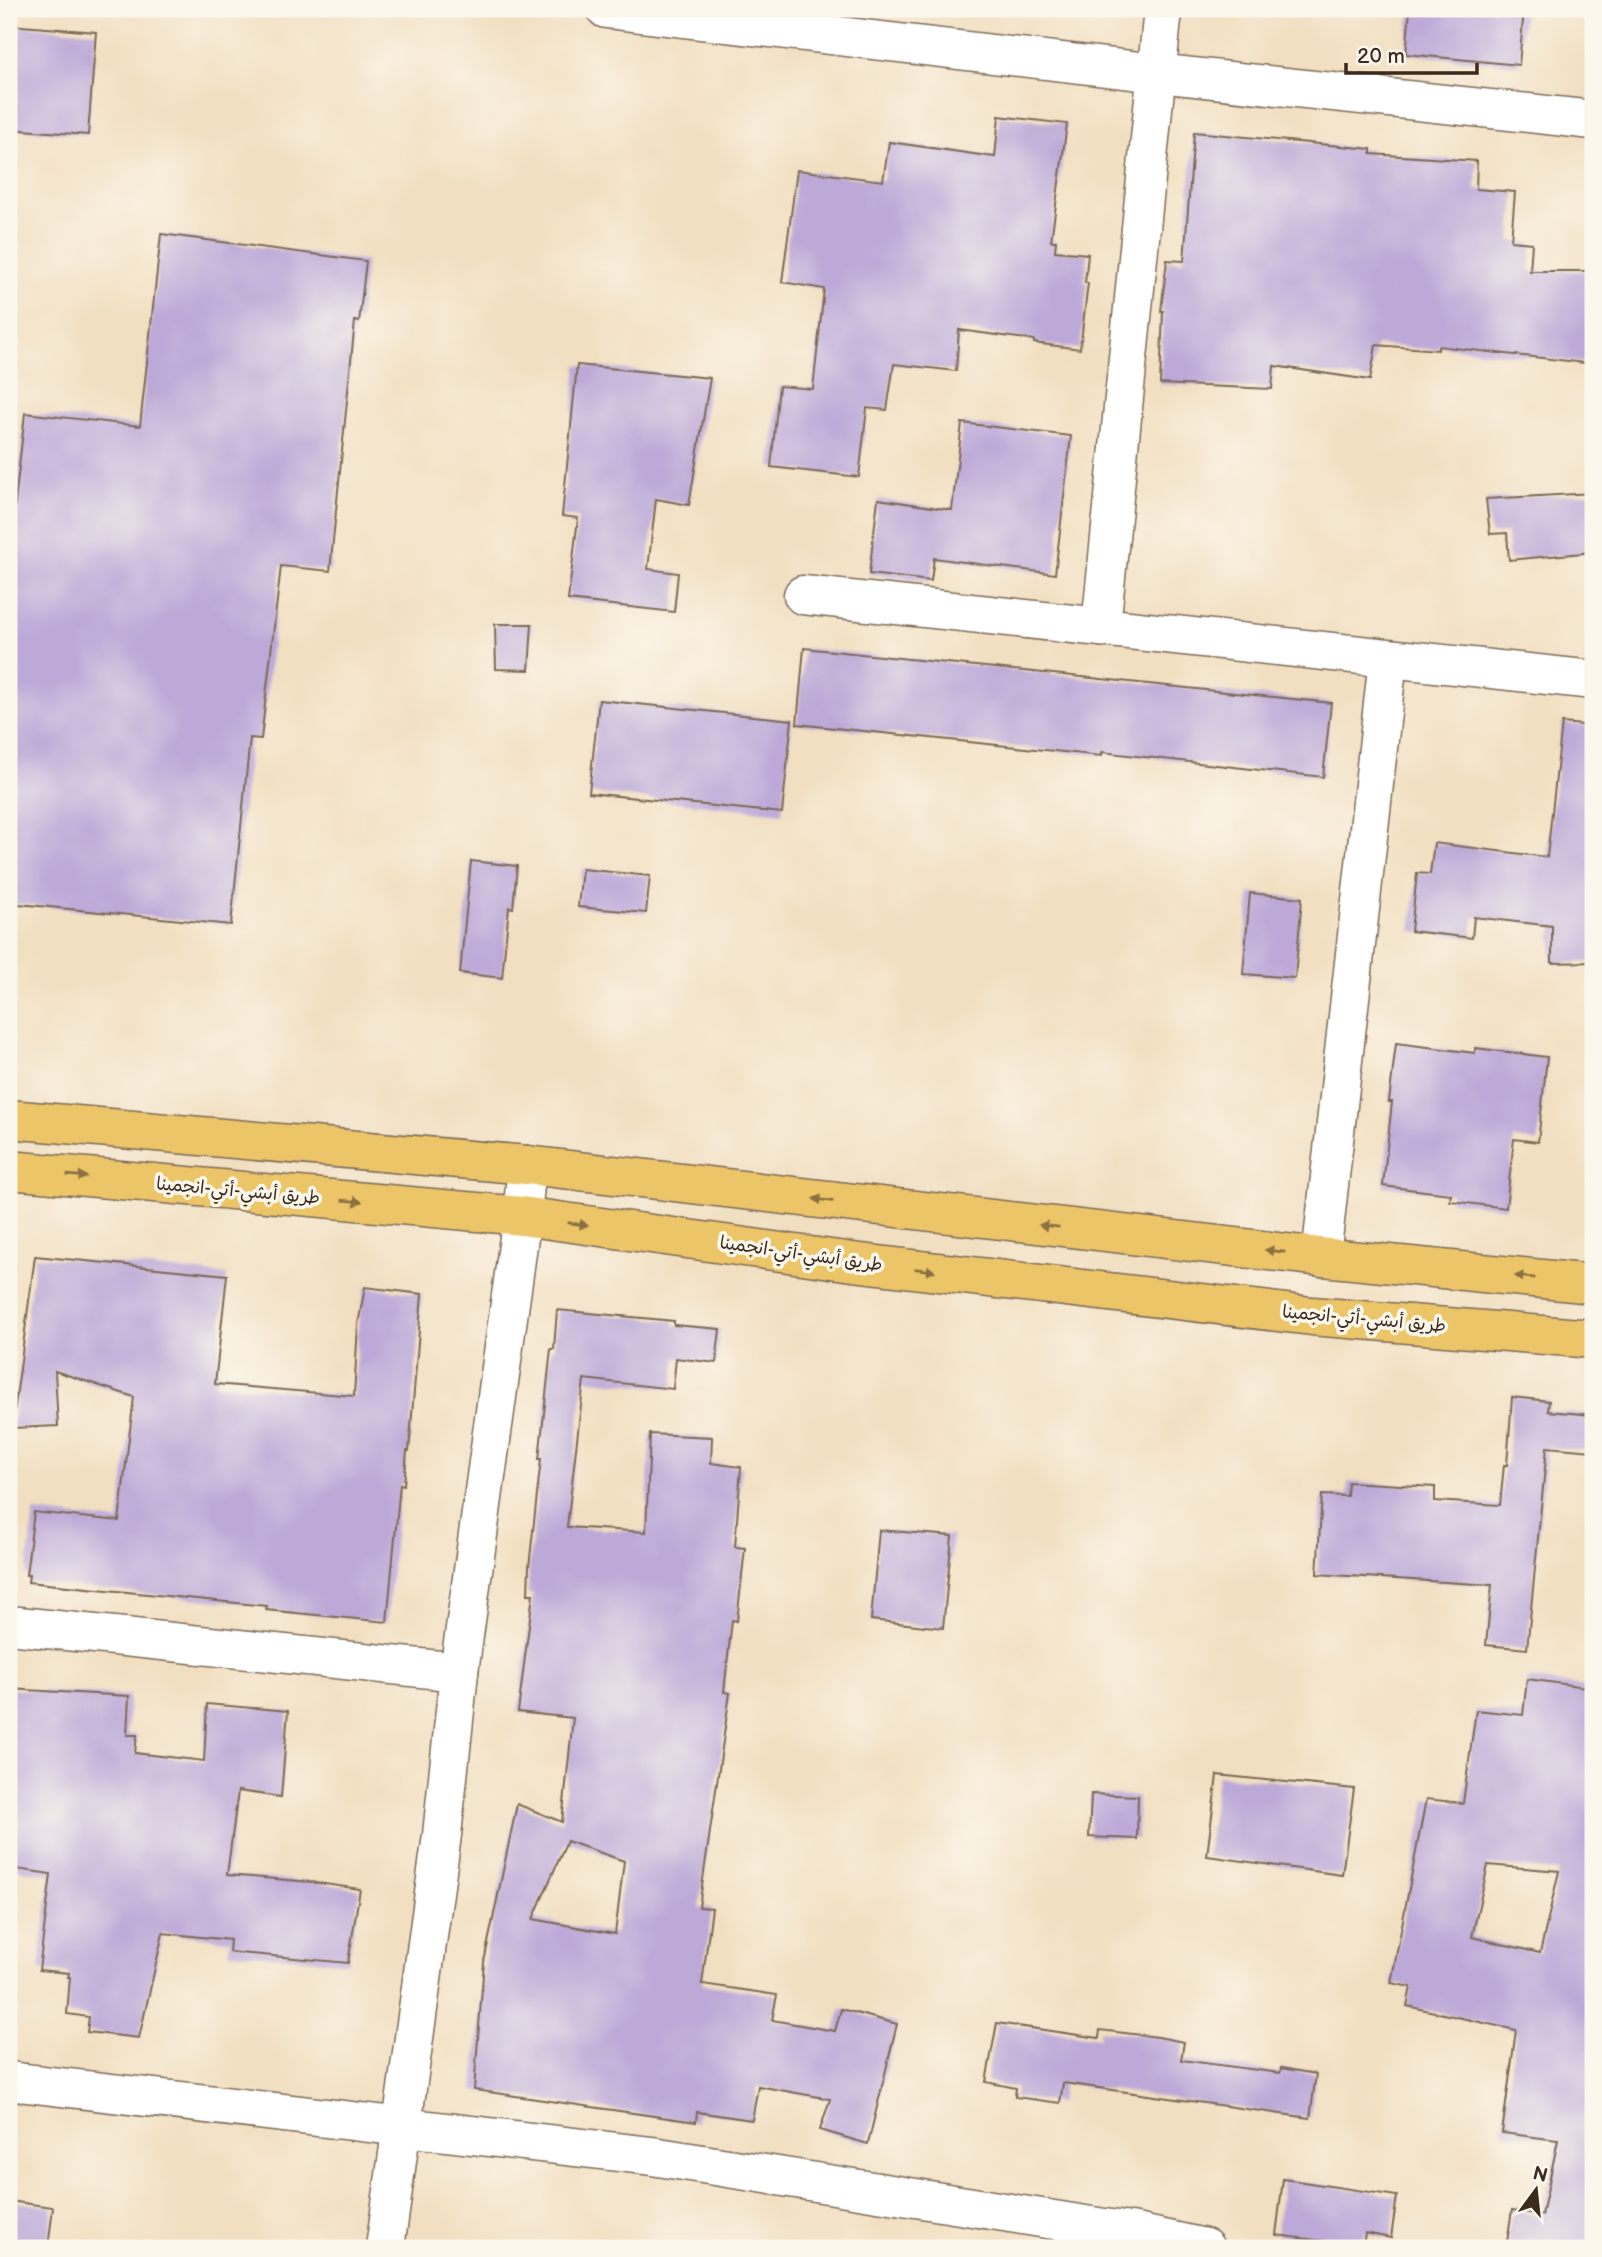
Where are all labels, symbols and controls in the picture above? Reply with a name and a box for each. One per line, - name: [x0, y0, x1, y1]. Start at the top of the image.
- scale bar: [1346, 32, 1478, 76]
- text: 20 m: [1357, 44, 1405, 69]
- one-way arrow: [66, 1171, 88, 1182]
- street label: طريق أبشي-أتي-انجمينا: [155, 1173, 321, 1214]
- one-way arrow: [811, 1194, 833, 1205]
- one-way arrow: [341, 1196, 363, 1207]
- one-way arrow: [568, 1218, 590, 1229]
- one-way arrow: [1037, 1220, 1059, 1231]
- street label: طريق أبشي-أتي-انجمينا: [718, 1232, 884, 1281]
- one-way arrow: [1263, 1246, 1285, 1257]
- one-way arrow: [914, 1265, 936, 1276]
- one-way arrow: [1514, 1271, 1536, 1282]
- street label: طريق أبشي-أتي-انجمينا: [1281, 1301, 1447, 1342]
- north arrow: [1500, 2156, 1570, 2226]
- text: N: [1530, 2162, 1550, 2188]

